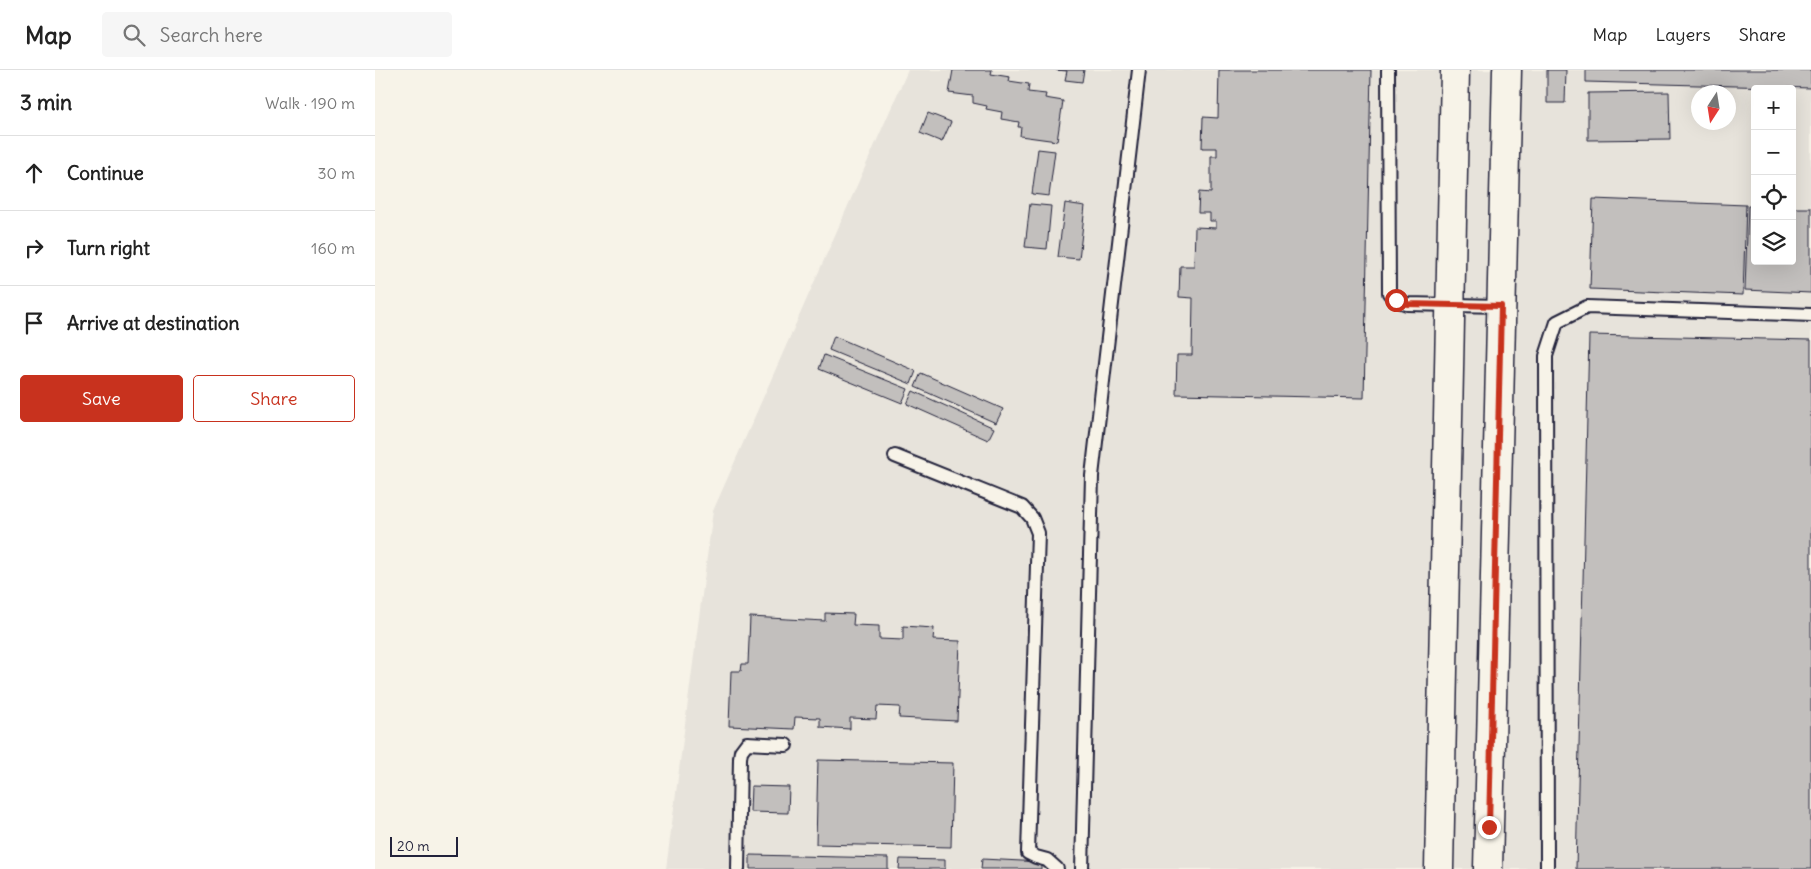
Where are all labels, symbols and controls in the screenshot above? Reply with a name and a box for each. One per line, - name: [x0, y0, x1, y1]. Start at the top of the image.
- search box: [102, 12, 452, 57]
- text: Map: [25, 20, 72, 50]
- icon: search: [120, 21, 148, 49]
- text: Search here: [160, 23, 263, 47]
- text: Map: [1592, 23, 1627, 46]
- text: Layers: [1655, 23, 1711, 46]
- text: Share: [1739, 23, 1786, 46]
- north arrow: [1691, 85, 1736, 130]
- map controls: [1751, 85, 1796, 265]
- button: +: [1751, 85, 1796, 130]
- text: 3 min: [20, 89, 72, 116]
- text: Walk · 190 m: [265, 93, 355, 113]
- button: −: [1751, 130, 1796, 175]
- icon: ahead: [20, 159, 48, 187]
- text: Continue: [67, 161, 144, 185]
- text: 30 m: [318, 163, 355, 183]
- button: locate: [1751, 175, 1796, 220]
- button: layers: [1751, 220, 1796, 265]
- icon: right: [20, 234, 48, 262]
- text: Turn right: [67, 236, 150, 260]
- text: 160 m: [311, 238, 355, 258]
- route start: [1385, 289, 1408, 312]
- icon: arrive: [20, 309, 48, 337]
- text: Arrive at destination: [67, 311, 240, 335]
- button: Save: [20, 375, 183, 422]
- button: Share: [193, 375, 355, 422]
- route end: [1478, 816, 1501, 839]
- scale bar: [390, 834, 457, 857]
- text: 20 m: [397, 837, 430, 855]

